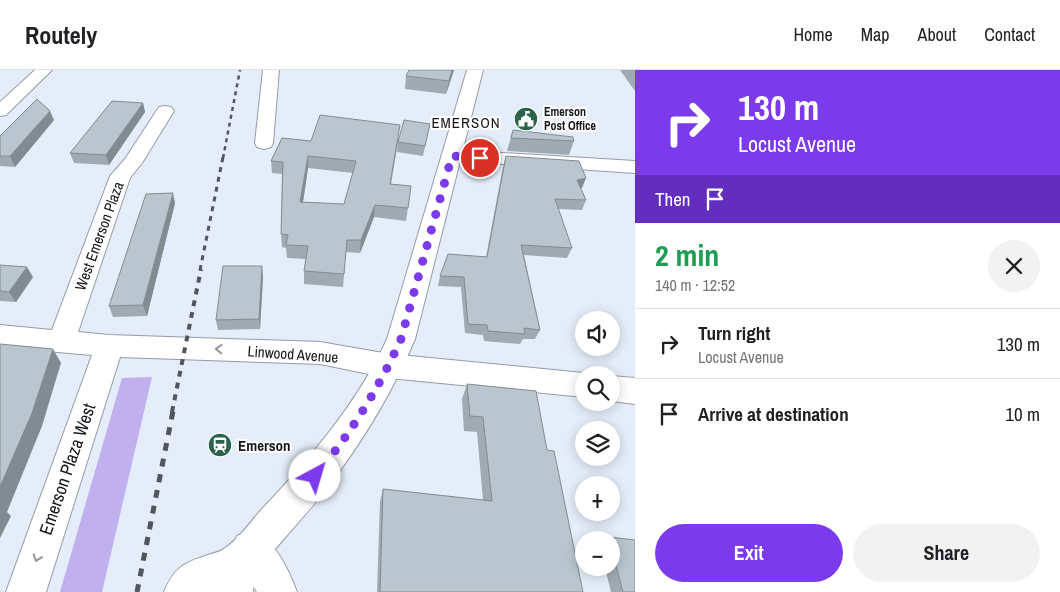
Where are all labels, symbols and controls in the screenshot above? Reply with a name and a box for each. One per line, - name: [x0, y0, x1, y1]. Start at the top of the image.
- text: Routely: [25, 19, 97, 51]
- text: Home: [793, 22, 833, 47]
- text: Map: [861, 22, 890, 47]
- text: About: [918, 22, 956, 47]
- text: Contact: [984, 22, 1035, 47]
- text: 130 m: [738, 84, 819, 131]
- icon: right: [655, 90, 720, 155]
- place label: Emerson Post Office: [544, 104, 596, 134]
- public building icon: Emerson Post Office: [513, 106, 539, 132]
- district label: EMERSON: [431, 112, 501, 133]
- text: Locust Avenue: [738, 129, 856, 159]
- pin: [459, 137, 501, 179]
- icon: arrive: [466, 144, 494, 172]
- street label: West Emerson Plaza: [70, 178, 129, 293]
- icon: arrive: [701, 185, 729, 213]
- text: Then: [655, 186, 691, 212]
- text: 2 min: [655, 235, 719, 275]
- button: close: [988, 240, 1040, 292]
- text: 140 m · 12:52: [655, 274, 735, 296]
- map controls: [575, 311, 620, 576]
- button: sound: [575, 311, 620, 356]
- text: Turn right: [698, 320, 770, 346]
- icon: right: [655, 330, 683, 358]
- text: 130 m: [997, 331, 1040, 357]
- street label: Linwood Avenue: [247, 340, 339, 368]
- one-way arrow: [215, 343, 223, 354]
- text: Locust Avenue: [698, 346, 784, 368]
- button: search: [575, 366, 620, 411]
- street label: Emerson Plaza West: [33, 400, 101, 538]
- icon: arrive: [655, 400, 683, 428]
- text: Arrive at destination: [698, 401, 849, 427]
- text: 10 m: [1005, 401, 1040, 427]
- button: layers: [575, 421, 620, 466]
- station icon: Emerson: [207, 432, 233, 458]
- place label: Emerson: [238, 435, 291, 456]
- position arrow: [288, 449, 340, 501]
- button: +: [575, 476, 620, 521]
- button: Exit: [655, 524, 843, 582]
- button: Share: [853, 524, 1040, 582]
- button: −: [575, 531, 620, 576]
- one-way arrow: [33, 553, 43, 561]

